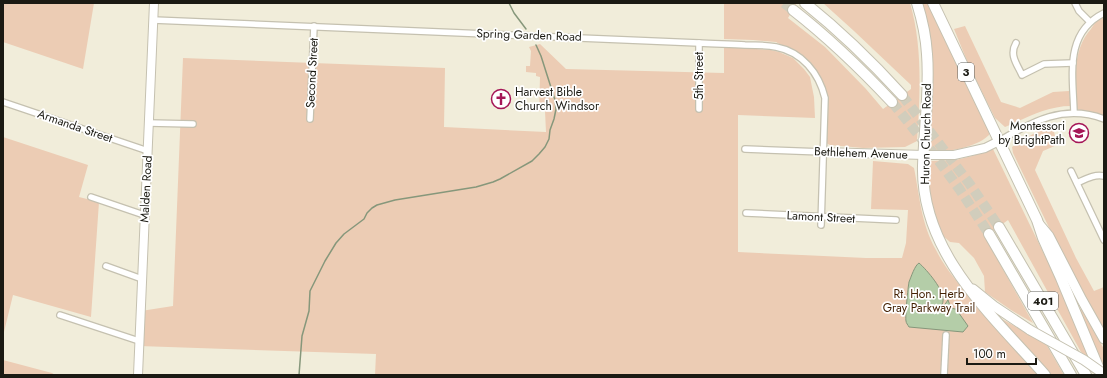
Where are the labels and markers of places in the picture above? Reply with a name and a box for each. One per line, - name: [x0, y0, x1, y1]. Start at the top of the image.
- place label: Harvest Bible Church Windsor: [515, 83, 600, 115]
- church icon: Harvest Bible Church Windsor: [490, 88, 512, 110]
- place label: Montessori by BrightPath: [998, 117, 1065, 149]
- school or university icon: Montessori by BrightPath: [1068, 122, 1090, 144]

